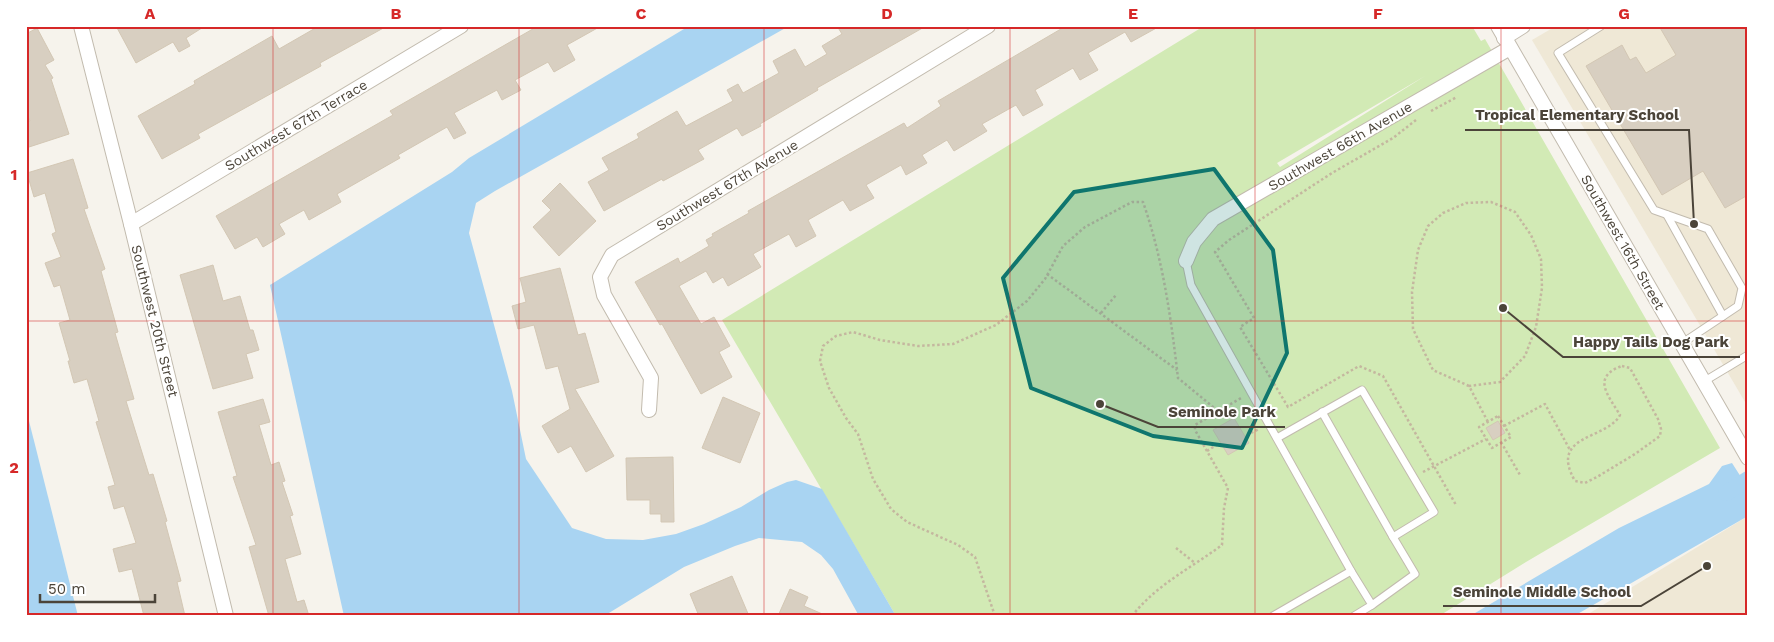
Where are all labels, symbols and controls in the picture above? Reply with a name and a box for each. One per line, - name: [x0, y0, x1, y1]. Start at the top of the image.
- text: A: [145, 4, 156, 23]
- text: B: [391, 4, 402, 23]
- text: C: [636, 4, 647, 23]
- text: D: [881, 4, 893, 23]
- text: E: [1128, 4, 1138, 23]
- text: F: [1373, 4, 1383, 23]
- text: G: [1618, 4, 1630, 23]
- street label: Southwest 67th Terrace: [222, 76, 370, 174]
- street label: Southwest 66th Avenue: [1265, 98, 1415, 194]
- callout: Tropical Elementary School: [1465, 100, 1689, 130]
- text: Tropical Elementary School: [1475, 106, 1679, 124]
- street label: Southwest 67th Avenue: [653, 136, 801, 234]
- text: 1: [11, 165, 17, 184]
- street label: Southwest 16th Street: [1578, 172, 1668, 312]
- street label: Southwest 20th Street: [128, 243, 182, 399]
- callout: Happy Tails Dog Park: [1563, 327, 1740, 357]
- text: Happy Tails Dog Park: [1573, 333, 1730, 351]
- callout: Seminole Park: [1158, 397, 1285, 427]
- text: Seminole Park: [1168, 403, 1276, 421]
- text: 2: [9, 458, 19, 477]
- scale bar: [40, 572, 155, 604]
- callout: Seminole Middle School: [1443, 576, 1641, 606]
- text: 50 m: [48, 580, 85, 598]
- text: Seminole Middle School: [1453, 583, 1631, 601]

